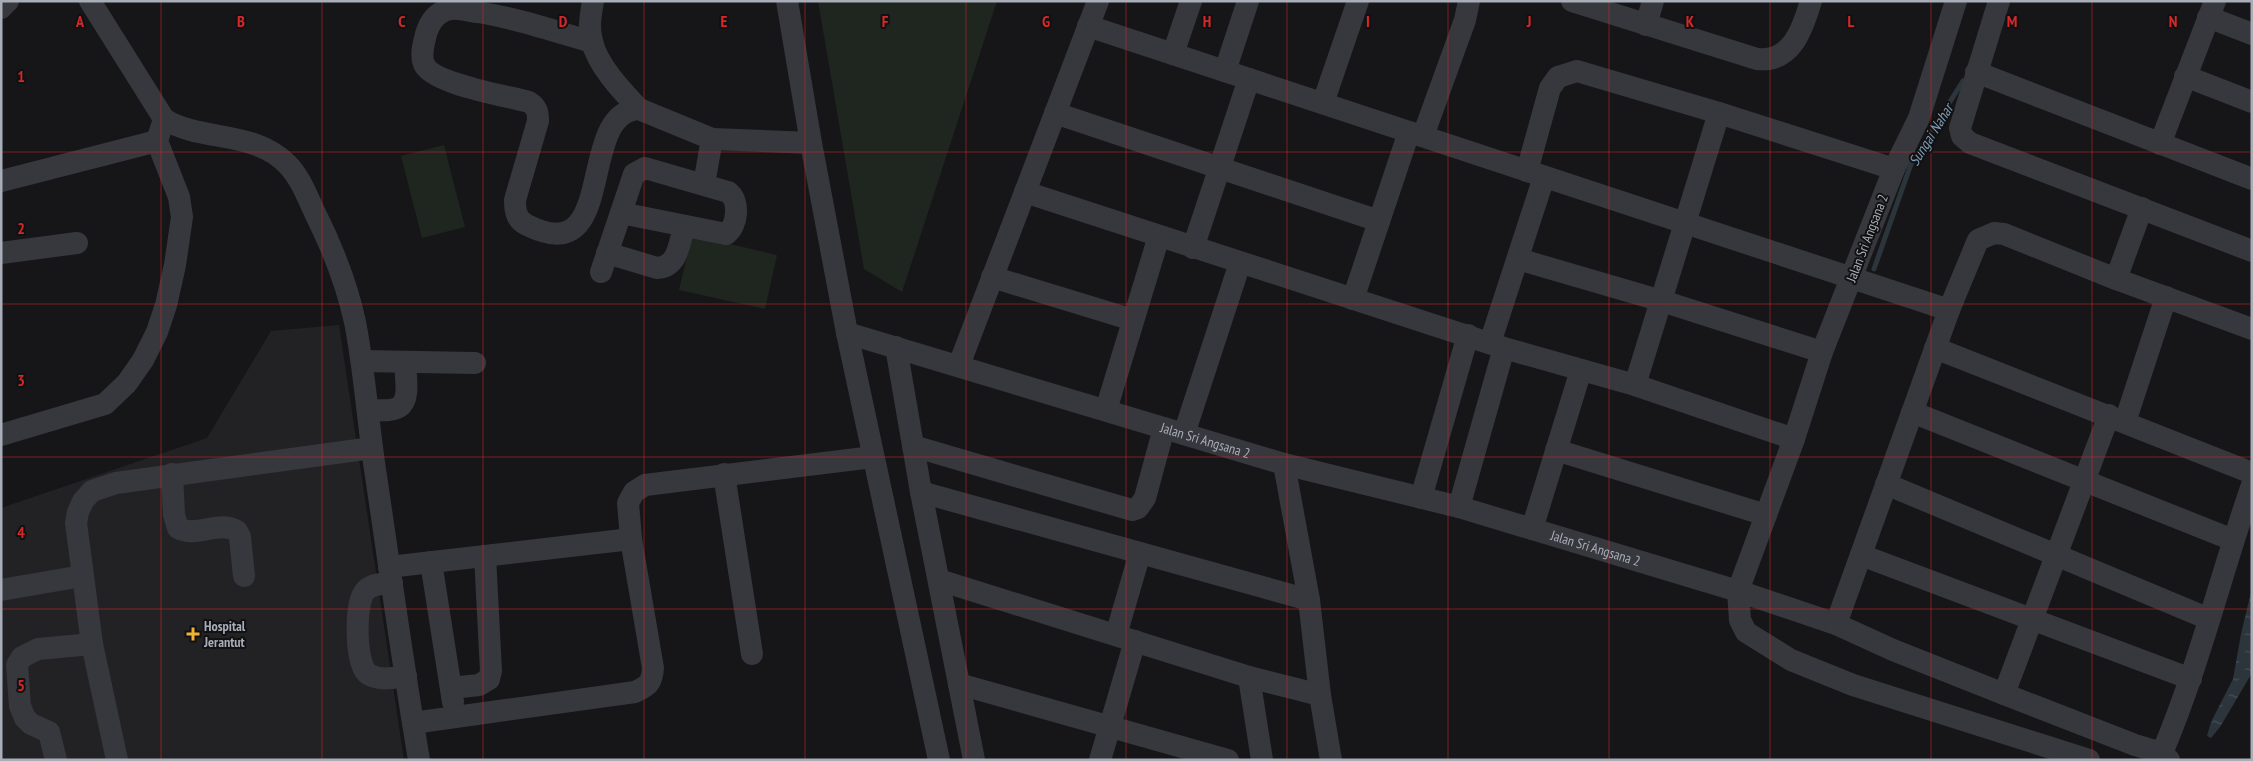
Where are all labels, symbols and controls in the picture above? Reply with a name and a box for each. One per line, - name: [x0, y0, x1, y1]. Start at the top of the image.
- text: A: [75, 11, 85, 31]
- text: B: [237, 11, 245, 31]
- text: C: [398, 11, 406, 31]
- text: D: [559, 11, 568, 31]
- text: E: [721, 11, 728, 31]
- text: F: [882, 11, 889, 31]
- text: G: [1042, 11, 1050, 31]
- text: H: [1203, 11, 1211, 31]
- text: I: [1366, 11, 1370, 31]
- text: J: [1526, 11, 1531, 31]
- text: K: [1686, 11, 1695, 31]
- text: L: [1848, 11, 1855, 31]
- text: M: [2007, 11, 2017, 31]
- text: N: [2169, 11, 2177, 31]
- text: 1: [17, 66, 25, 86]
- water label: Sungai Nahar: [1904, 99, 1958, 169]
- street label: Jalan Sri Angsana 2: [1842, 192, 1892, 285]
- text: 2: [17, 218, 25, 238]
- text: 3: [17, 370, 25, 390]
- street label: Jalan Sri Angsana 2: [1157, 418, 1252, 462]
- text: 4: [17, 522, 25, 542]
- street label: Jalan Sri Angsana 2: [1548, 526, 1643, 570]
- place label: Hospital Jerantut: [203, 617, 246, 651]
- marker: Hospital Jerantut: [186, 627, 200, 641]
- text: 5: [17, 675, 25, 695]

